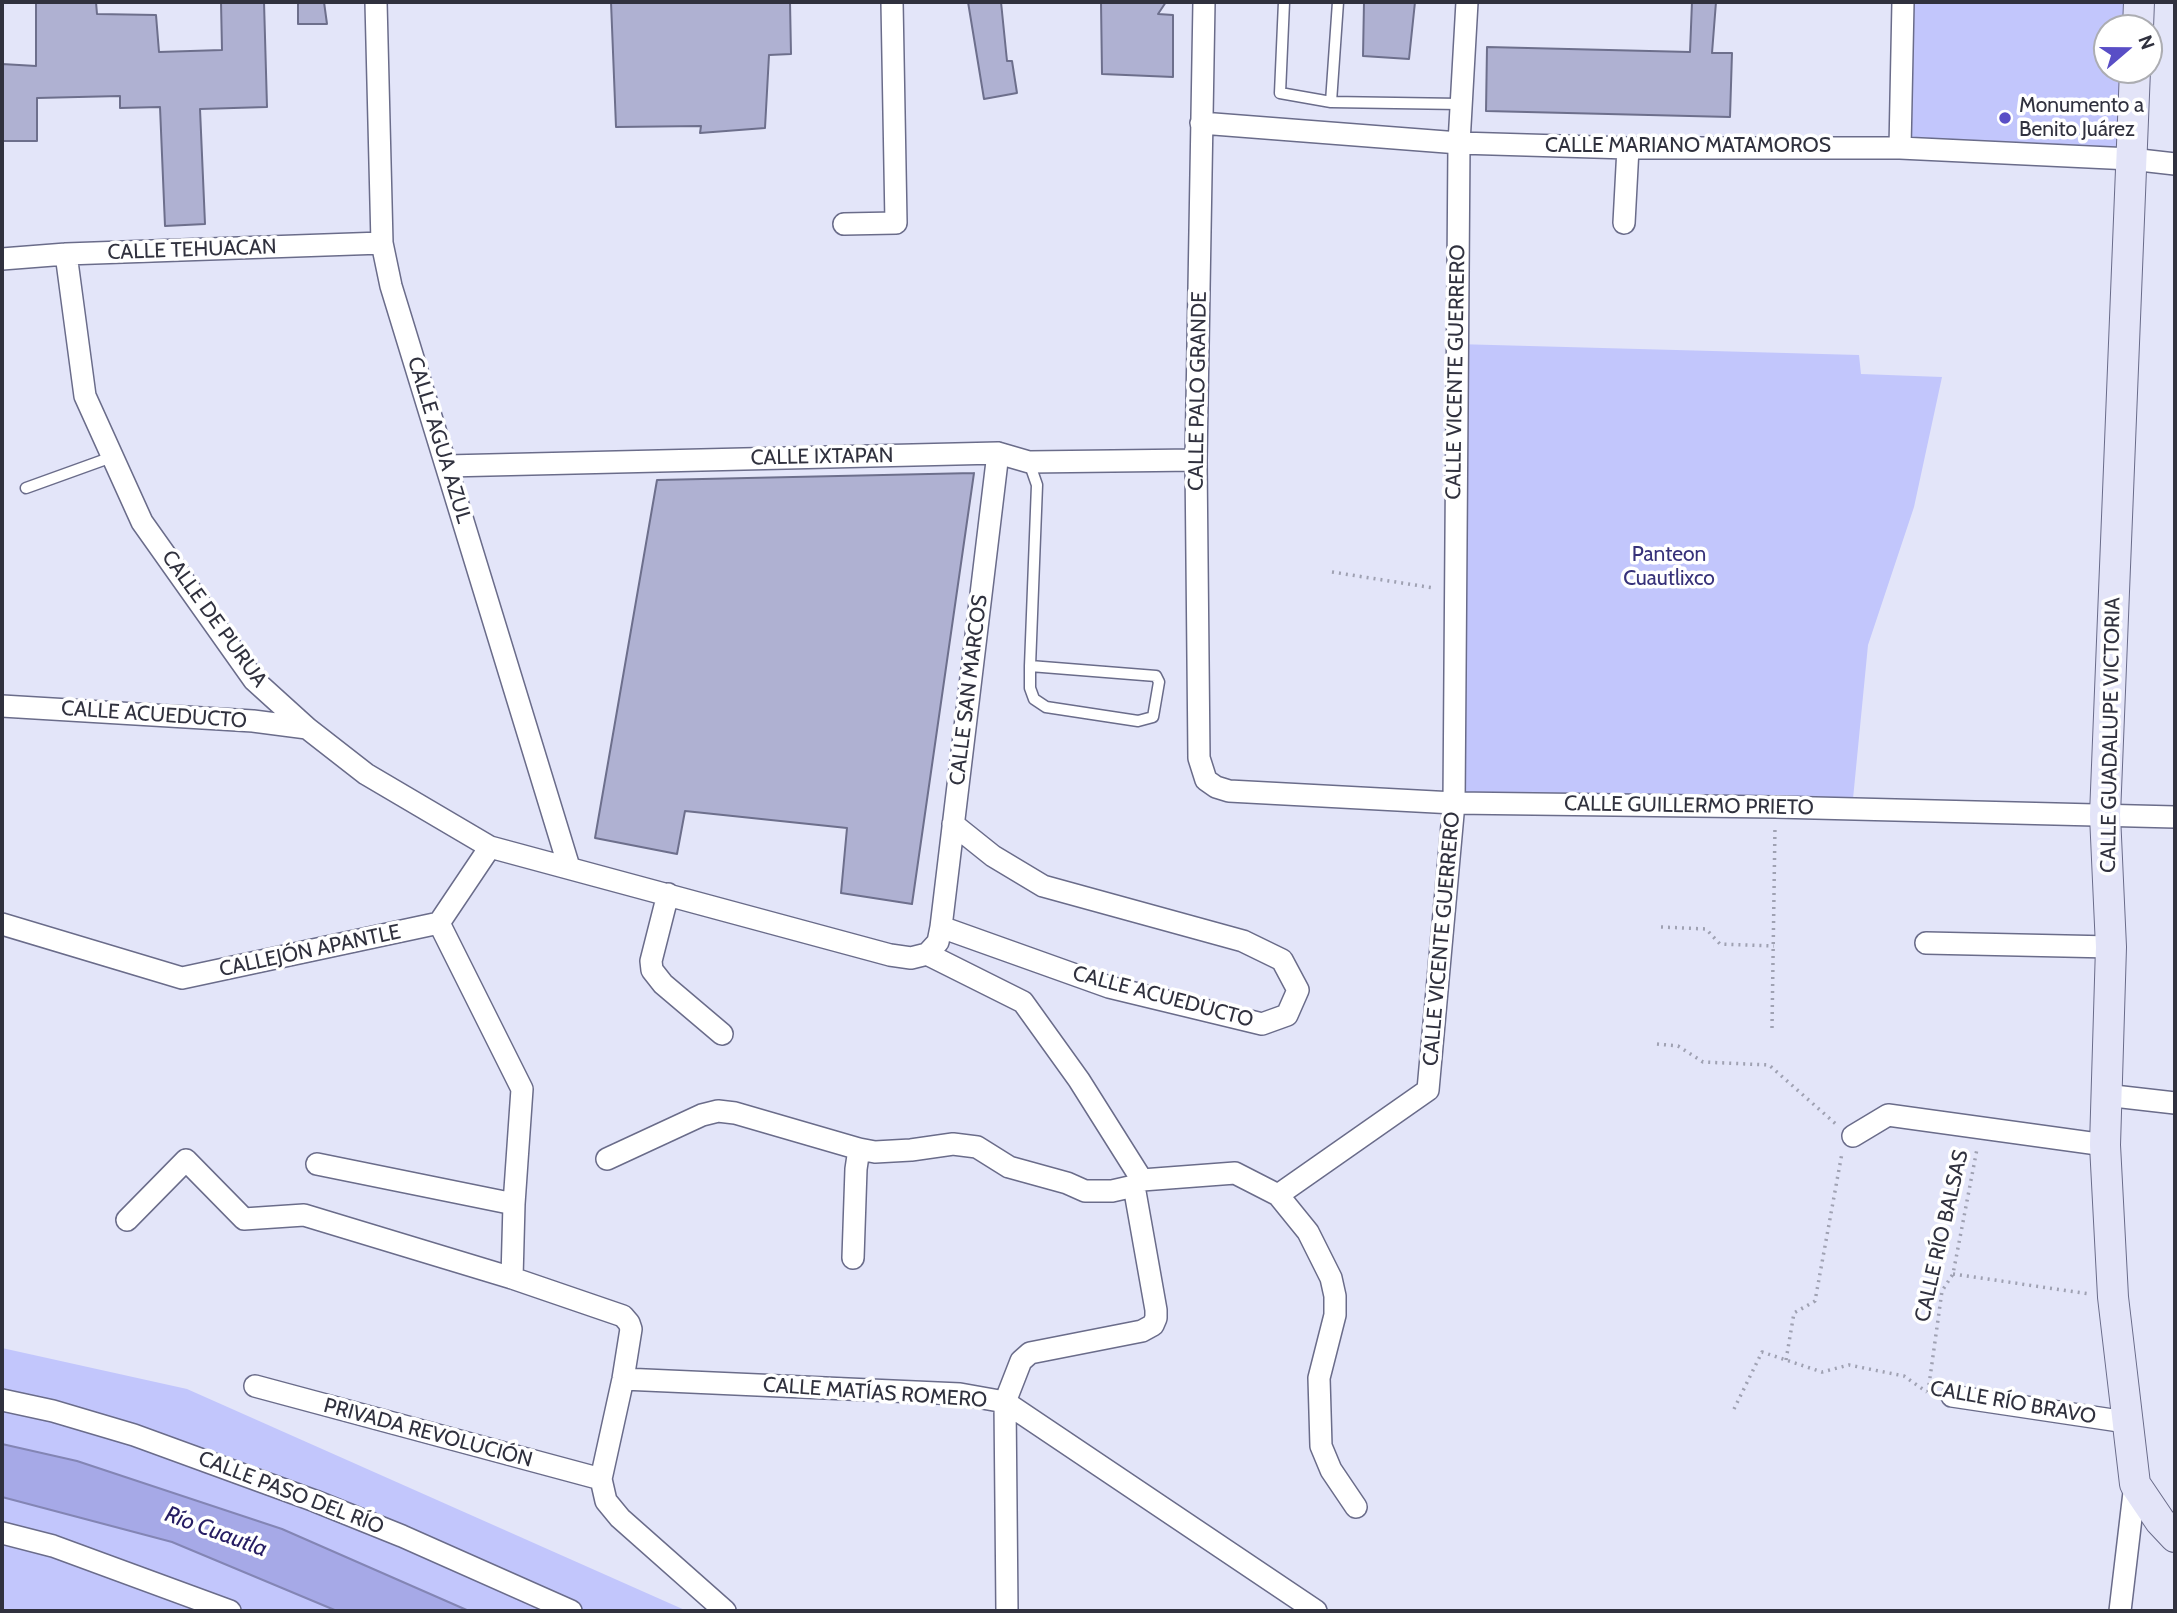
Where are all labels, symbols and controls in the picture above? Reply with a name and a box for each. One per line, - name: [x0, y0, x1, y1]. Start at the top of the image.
- north arrow: [2093, 14, 2163, 84]
- text: N: [2133, 32, 2159, 53]
- place label: Monumento a Benito Juárez: [2019, 93, 2144, 143]
- marker: Monumento a Benito Juárez: [1997, 110, 2013, 126]
- street label: CALLE MARIANO MATAMOROS: [1545, 133, 1831, 159]
- street label: CALLE TEHUACAN: [107, 234, 277, 266]
- street label: CALLE VICENTE GUERRERO: [1441, 244, 1471, 500]
- street label: CALLE PALO GRANDE: [1184, 291, 1212, 491]
- street label: CALLE AGUA AZUL: [402, 354, 476, 526]
- street label: CALLE IXTAPAN: [750, 443, 894, 471]
- park label: Panteon Cuautlixco: [1623, 542, 1715, 592]
- street label: CALLE DE PURUA: [156, 546, 272, 692]
- street label: CALLE SAN MARCOS: [945, 593, 993, 787]
- street label: CALLE GUADALUPE VICTORIA: [2096, 597, 2126, 873]
- street label: CALLE ACUEDUCTO: [60, 696, 248, 734]
- street label: CALLE GUILLERMO PRIETO: [1564, 791, 1814, 821]
- street label: CALLE VICENTE GUERRERO: [1418, 811, 1466, 1067]
- street label: CALLEJÓN APANTLE: [217, 919, 403, 983]
- street label: CALLE ACUEDUCTO: [1070, 961, 1256, 1033]
- street label: CALLE RÍO BALSAS: [1910, 1148, 1974, 1324]
- street label: CALLE MATÍAS ROMERO: [762, 1373, 988, 1413]
- street label: CALLE RÍO BRAVO: [1928, 1376, 2098, 1430]
- street label: PRIVADA REVOLUCIÓN: [321, 1393, 535, 1473]
- street label: CALLE PASO DEL RÍO: [195, 1446, 387, 1540]
- water label: Río Cuautla: [161, 1501, 271, 1563]

